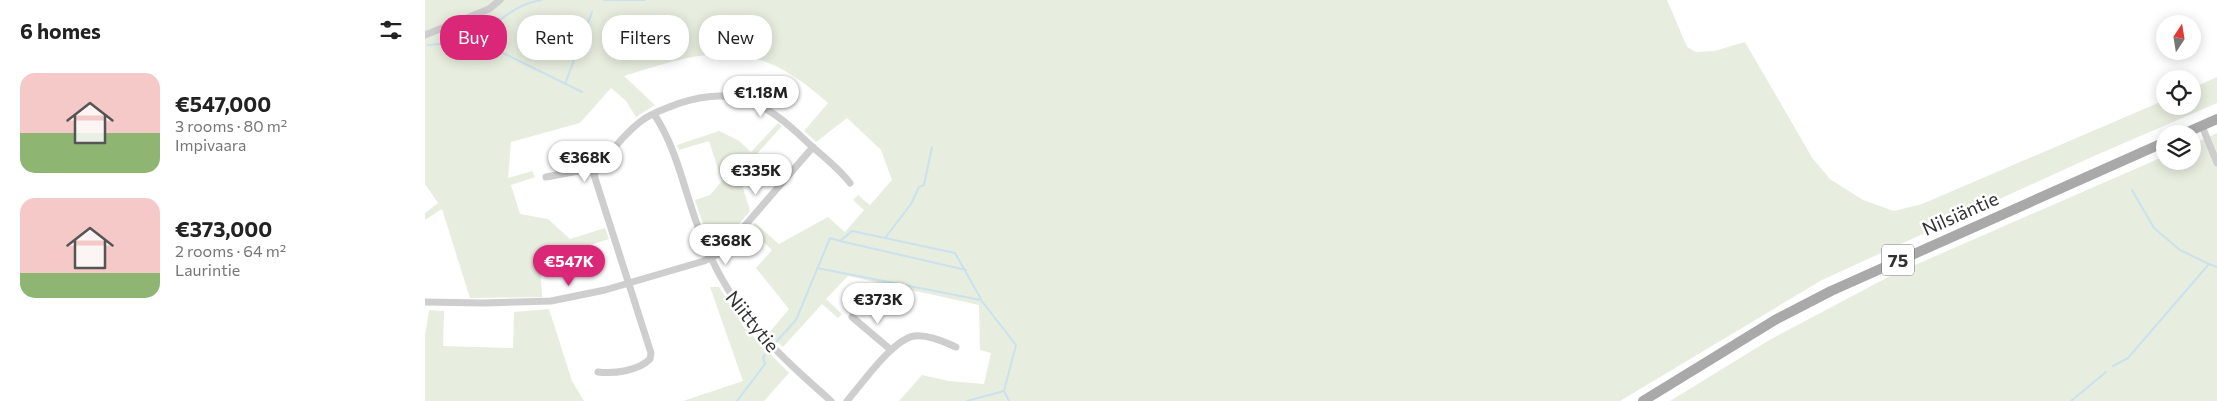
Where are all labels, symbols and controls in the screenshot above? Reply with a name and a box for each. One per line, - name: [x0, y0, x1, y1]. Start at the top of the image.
- chip: Buy: [440, 15, 507, 60]
- chip: Rent: [517, 15, 592, 60]
- chip: Filters: [602, 15, 689, 60]
- chip: New: [699, 15, 772, 60]
- north arrow: [2156, 15, 2201, 60]
- map controls: [2156, 15, 2201, 170]
- icon: filters: [377, 16, 405, 44]
- text: 6 homes: [20, 18, 101, 43]
- button: locate: [2156, 70, 2201, 115]
- pin: €1.18M: [720, 76, 802, 118]
- text: €1.18M: [734, 82, 788, 101]
- text: €547,000: [175, 91, 271, 116]
- icon: home: [60, 93, 120, 153]
- text: 3 rooms · 80 m²: [175, 116, 287, 135]
- button: layers: [2156, 125, 2201, 170]
- text: Impivaara: [175, 135, 246, 154]
- pin: €368K: [550, 140, 620, 183]
- text: €368K: [559, 147, 611, 166]
- pin: €335K: [721, 154, 791, 196]
- text: €335K: [731, 160, 781, 179]
- street label: Nilsiäntie: [1918, 186, 2002, 240]
- text: €373,000: [175, 216, 272, 241]
- icon: home: [60, 218, 120, 278]
- pin: €368K: [691, 224, 761, 266]
- text: €368K: [700, 230, 752, 249]
- text: 2 rooms · 64 m²: [175, 241, 286, 260]
- pin: €547K: [534, 244, 604, 287]
- road number: 75: [1882, 244, 1914, 276]
- text: €547K: [544, 251, 594, 270]
- text: Laurintie: [175, 260, 240, 279]
- pin: €373K: [843, 282, 913, 325]
- street label: Niittytie: [721, 286, 785, 356]
- text: €373K: [853, 289, 903, 308]

